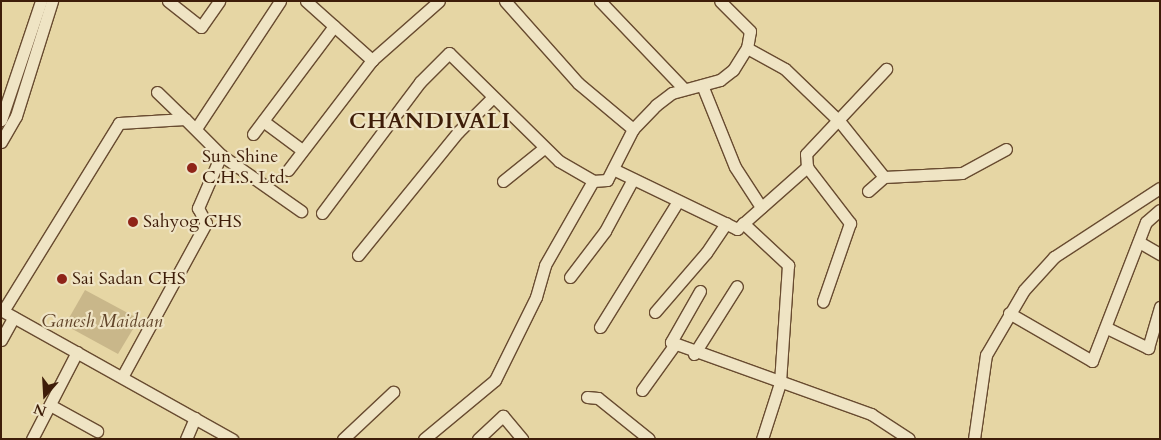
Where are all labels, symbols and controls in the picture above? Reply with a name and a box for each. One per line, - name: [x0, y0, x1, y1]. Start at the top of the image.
- district label: CHANDIVALI: [348, 109, 512, 135]
- place label: Sun Shine C.H.S. Ltd.: [202, 147, 289, 190]
- marker: Sun Shine C.H.S. Ltd.: [186, 162, 198, 174]
- place label: Sahyog CHS: [143, 211, 242, 233]
- marker: Sahyog CHS: [127, 216, 139, 228]
- place label: Sai Sadan CHS: [72, 268, 186, 290]
- marker: Sai Sadan CHS: [56, 273, 68, 285]
- park label: Ganesh Maidaan: [42, 311, 162, 333]
- north arrow: [20, 370, 70, 420]
- text: N: [31, 399, 49, 421]

